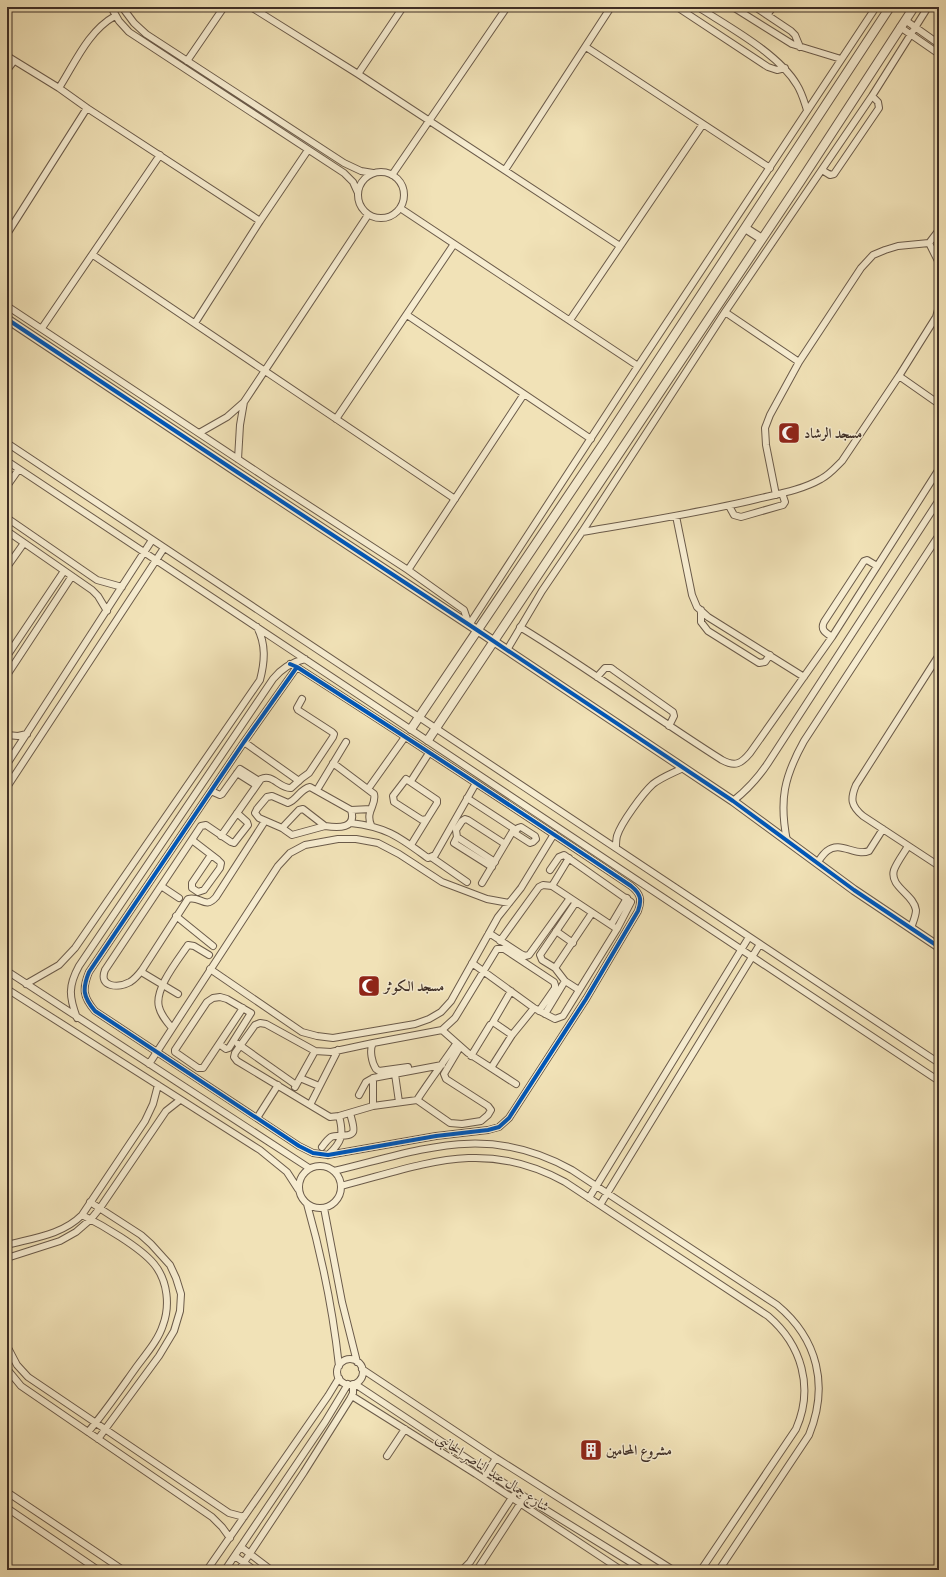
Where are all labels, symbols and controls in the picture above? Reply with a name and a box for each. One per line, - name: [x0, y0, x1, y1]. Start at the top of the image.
- mosque icon: مسجد الرشاد: [776, 420, 802, 446]
- place label: مسجد الرشاد: [804, 425, 862, 442]
- mosque icon: مسجد الكوثر: [356, 973, 382, 999]
- place label: مسجد الكوثر: [382, 978, 444, 995]
- street label: شارع جمال عبد الناصر الجانبى: [431, 1429, 553, 1518]
- building icon: مشروع المحامين: [578, 1437, 604, 1463]
- place label: مشروع المحامين: [606, 1442, 672, 1462]

